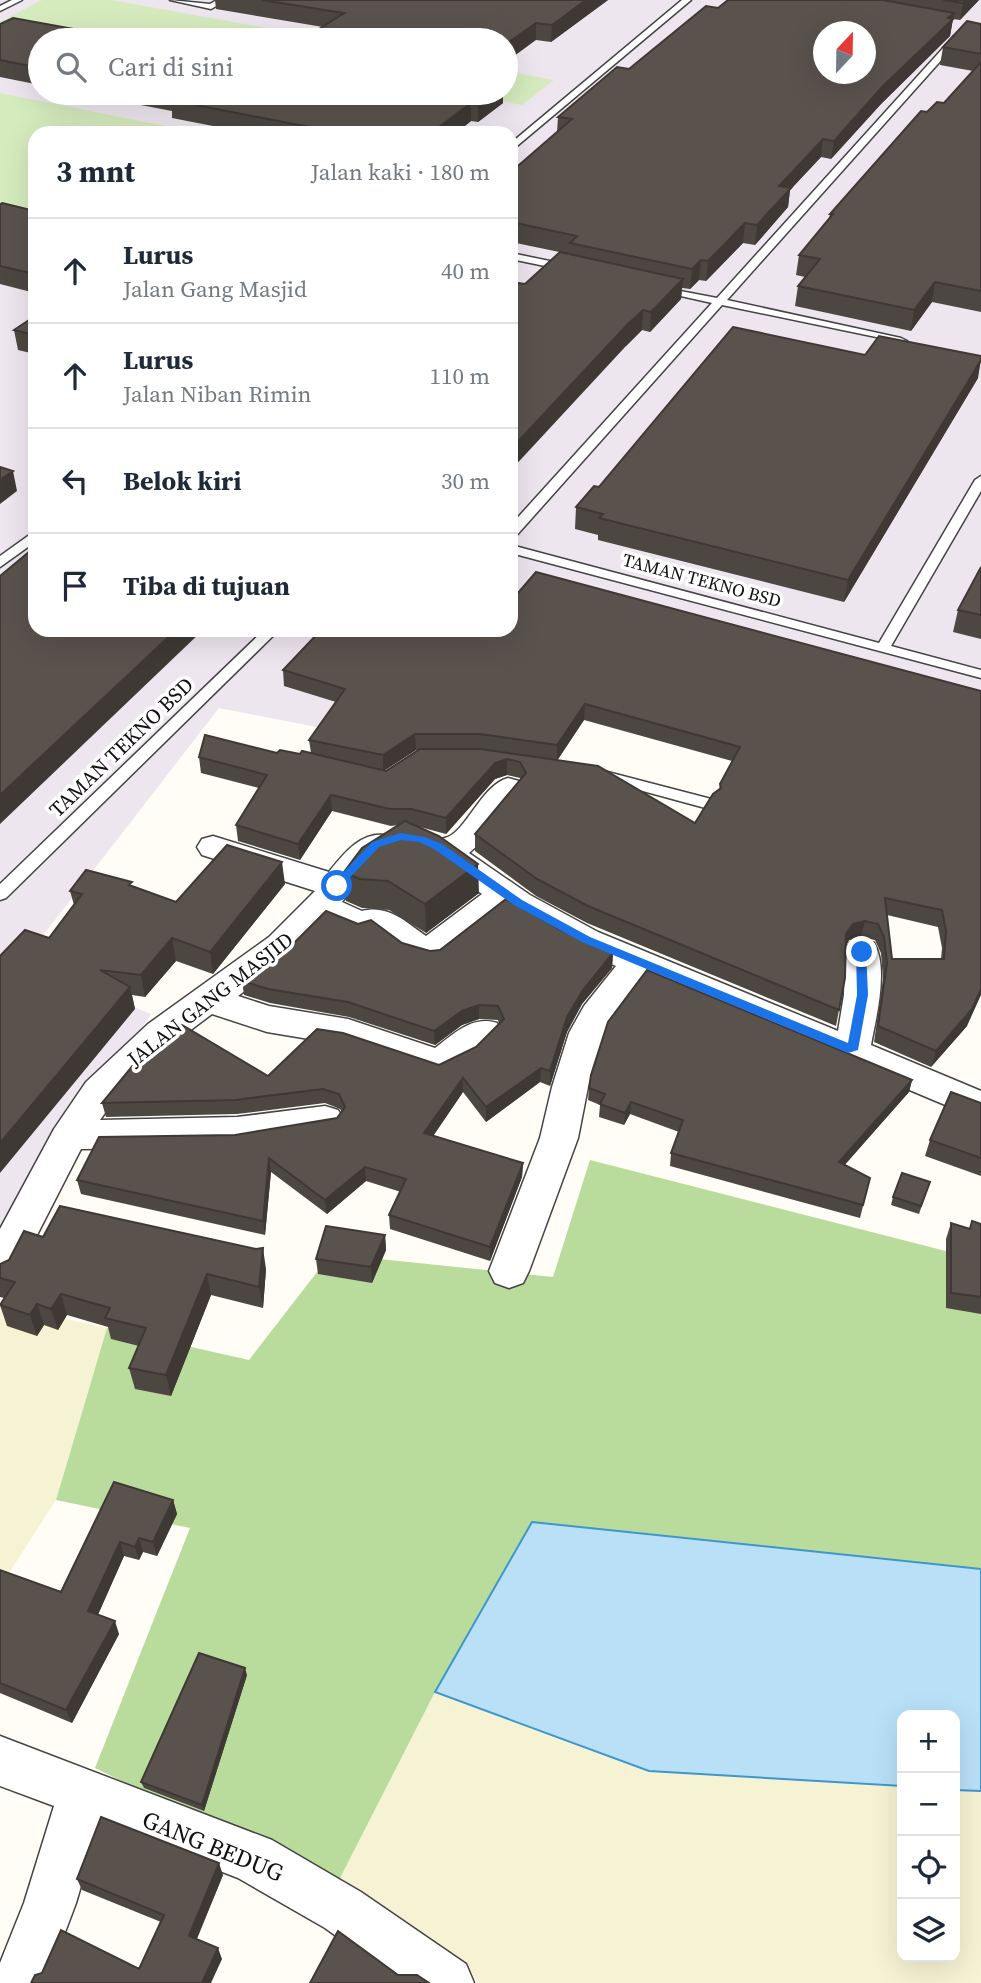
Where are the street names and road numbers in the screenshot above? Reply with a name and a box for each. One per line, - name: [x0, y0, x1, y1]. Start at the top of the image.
- street label: TAMAN TEKNO BSD: [620, 547, 784, 613]
- street label: TAMAN TEKNO BSD: [42, 670, 200, 824]
- street label: JALAN GANG MASJID: [120, 925, 299, 1074]
- street label: GANG BEDUG: [137, 1803, 289, 1890]

